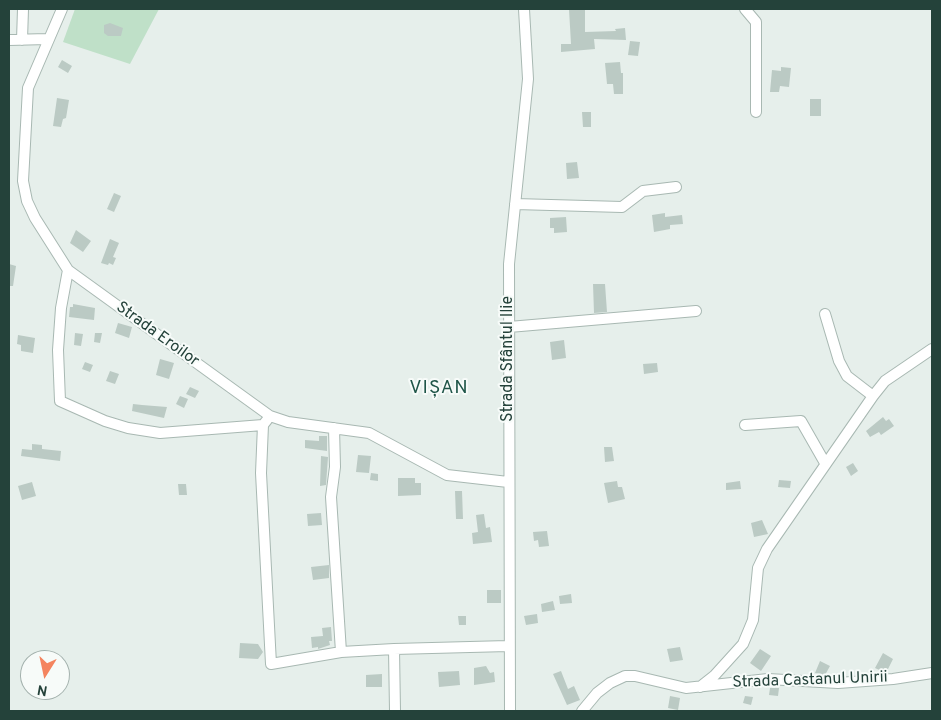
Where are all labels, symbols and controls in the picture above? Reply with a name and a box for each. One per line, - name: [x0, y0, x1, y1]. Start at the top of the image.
- street label: Strada Sfântul Ilie: [499, 296, 519, 422]
- street label: Strada Eroilor: [112, 298, 202, 372]
- district label: VIȘAN: [409, 378, 469, 400]
- north arrow: [20, 650, 70, 700]
- street label: Strada Castanul Unirii: [732, 669, 888, 693]
- text: N: [36, 680, 49, 699]

